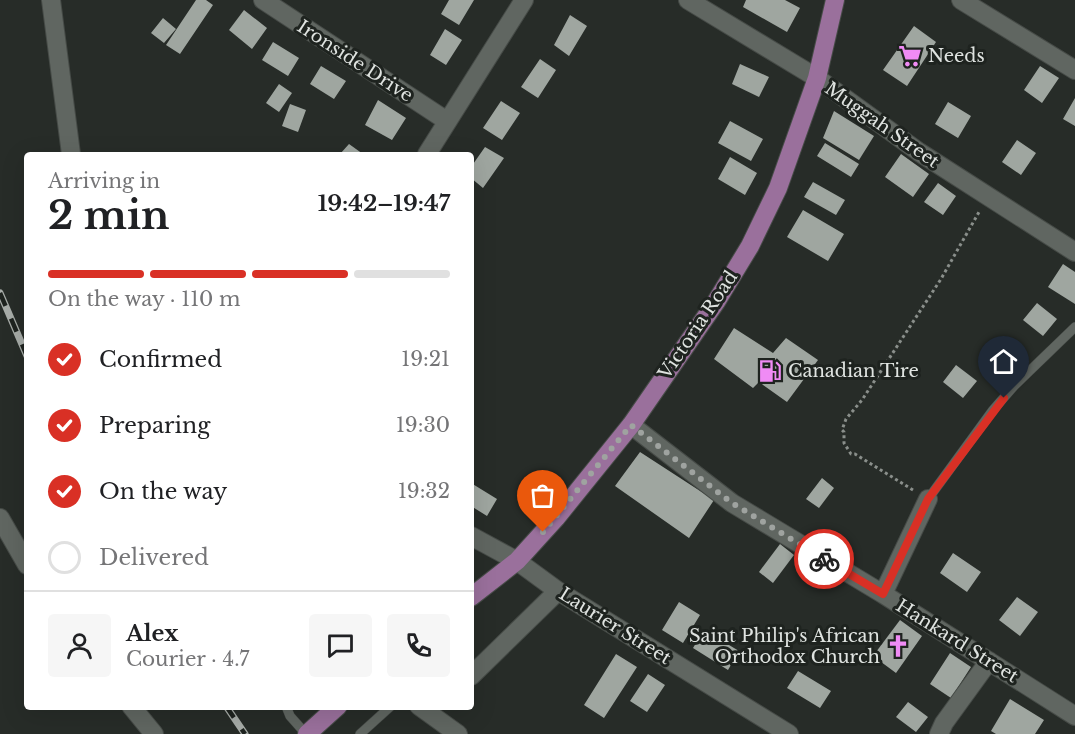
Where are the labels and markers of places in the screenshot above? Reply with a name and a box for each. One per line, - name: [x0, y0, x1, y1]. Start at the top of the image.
- supermarket icon: Needs: [897, 43, 923, 69]
- place label: Needs: [928, 45, 985, 67]
- pin: [978, 336, 1029, 398]
- fuel station icon: Canadian Tire: [757, 358, 783, 384]
- place label: Canadian Tire: [788, 360, 919, 382]
- pin: [517, 470, 568, 532]
- place label: Saint Philip's African Orthodox Church: [689, 625, 880, 668]
- church icon: Saint Philip's African Orthodox Church: [885, 633, 911, 659]

